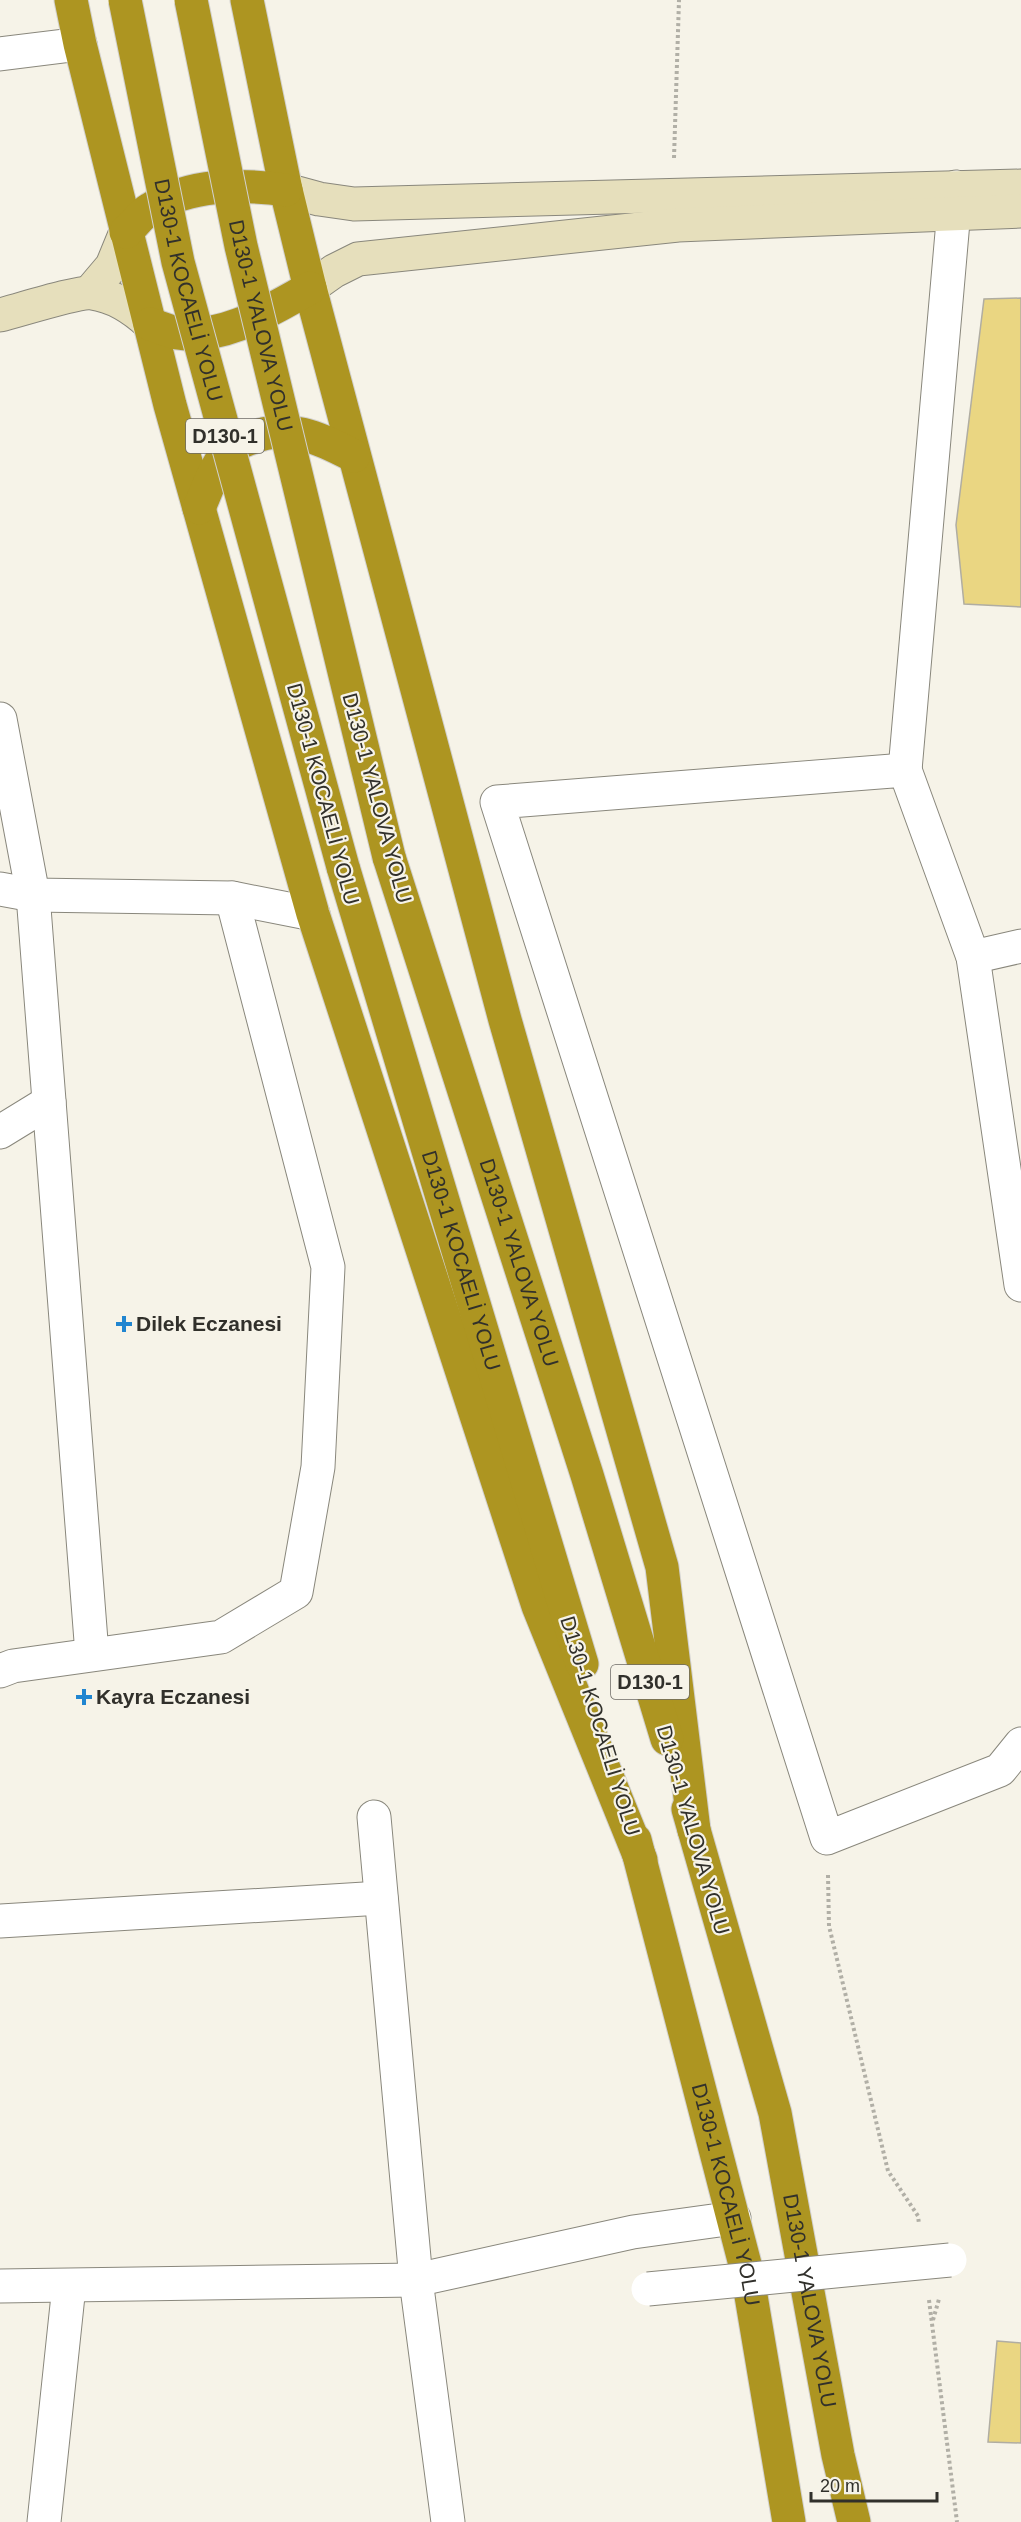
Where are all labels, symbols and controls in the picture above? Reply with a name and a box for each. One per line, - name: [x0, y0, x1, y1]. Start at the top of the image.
- street label: D130-1 KOCAELİ YOLU: [150, 177, 227, 404]
- street label: D130-1 YALOVA YOLU: [224, 217, 298, 435]
- road number: D130-1: [186, 419, 264, 453]
- street label: D130-1 KOCAELİ YOLU: [283, 681, 364, 907]
- street label: D130-1 YALOVA YOLU: [338, 690, 417, 906]
- street label: D130-1 KOCAELİ YOLU: [418, 1148, 505, 1373]
- street label: D130-1 YALOVA YOLU: [475, 1156, 563, 1369]
- place label: Dilek Eczanesi: [136, 1312, 282, 1335]
- marker: Dilek Eczanesi: [117, 1317, 131, 1331]
- street label: D130-1 KOCAELİ YOLU: [556, 1613, 645, 1838]
- road number: D130-1: [611, 1665, 689, 1699]
- place label: Kayra Eczanesi: [96, 1685, 250, 1708]
- marker: Kayra Eczanesi: [77, 1690, 91, 1704]
- street label: D130-1 YALOVA YOLU: [653, 1723, 734, 1937]
- street label: D130-1 KOCAELİ YOLU: [688, 2081, 764, 2307]
- street label: D130-1 YALOVA YOLU: [779, 2192, 841, 2409]
- scale bar: [811, 2465, 937, 2503]
- text: 20 m: [820, 2476, 860, 2496]

